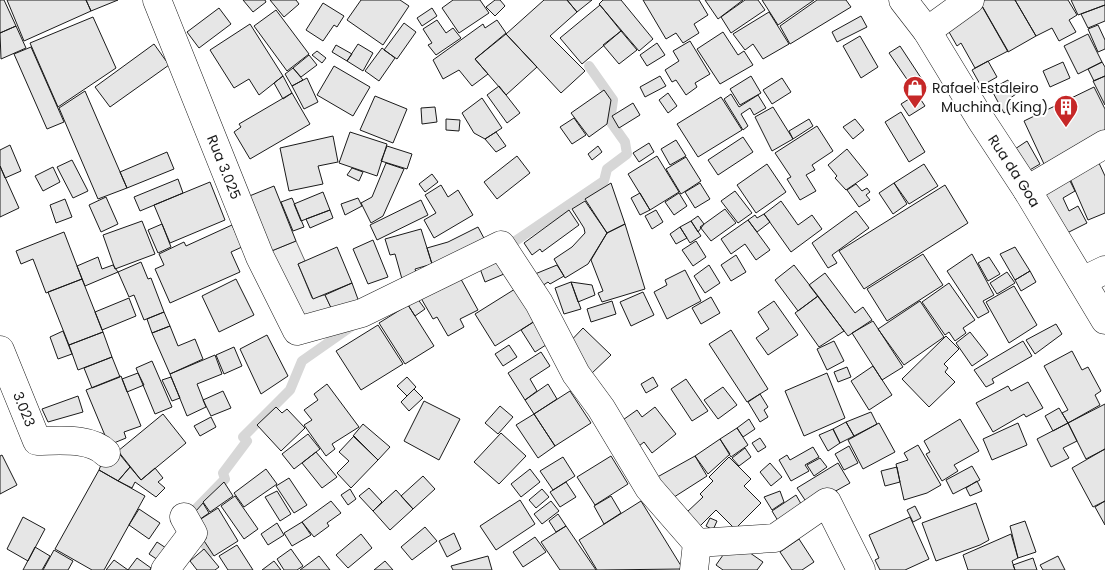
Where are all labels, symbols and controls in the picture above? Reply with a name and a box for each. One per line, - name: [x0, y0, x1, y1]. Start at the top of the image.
- shop icon: Rafael Estaleiro: [902, 75, 928, 109]
- place label: Rafael Estaleiro: [932, 78, 1039, 98]
- building icon: Muchina (King): [1053, 94, 1079, 128]
- place label: Muchina (King): [941, 97, 1048, 117]
- street label: Rua da Goa: [983, 131, 1045, 211]
- street label: Rua 3.025: [202, 132, 246, 202]
- street label: 3.023: [8, 389, 40, 430]

